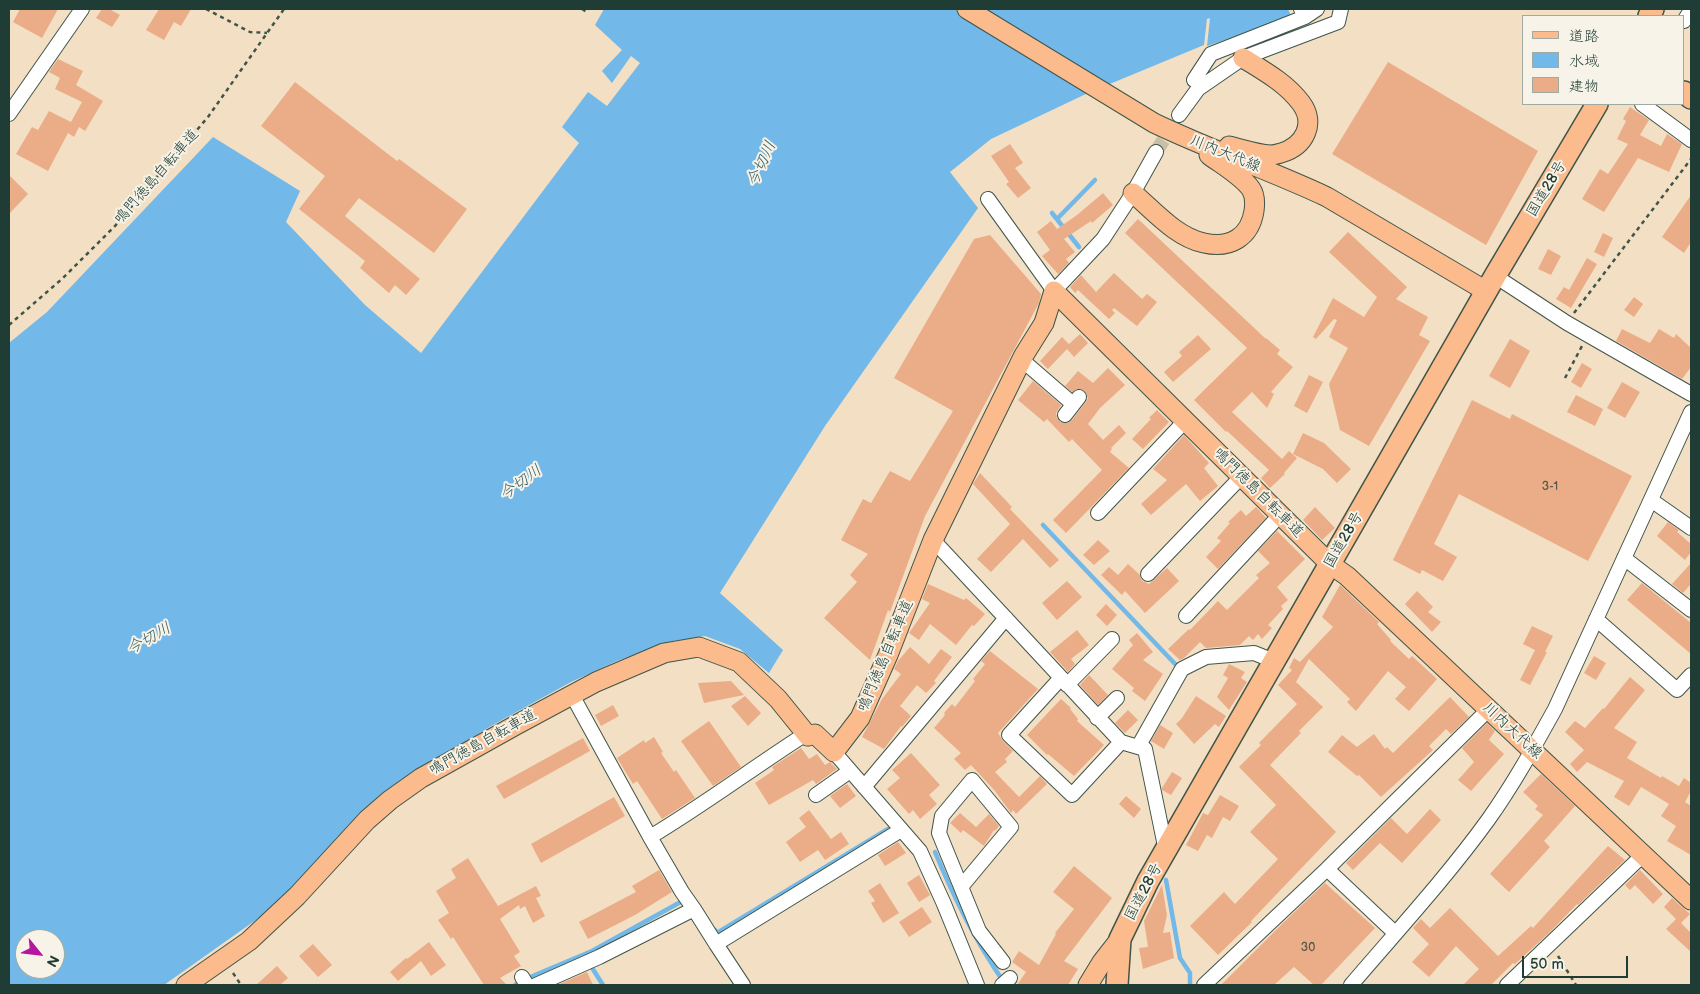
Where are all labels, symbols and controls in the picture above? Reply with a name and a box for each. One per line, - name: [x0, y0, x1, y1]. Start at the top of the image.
- legend: [1522, 15, 1685, 105]
- text: 道路: [1569, 27, 1599, 46]
- text: 水域: [1569, 52, 1599, 71]
- text: 建物: [1569, 77, 1599, 96]
- street label: 鳴門徳島自転車道: [111, 126, 203, 228]
- street label: 川内大代線: [1187, 132, 1263, 176]
- water label: 今切川: [743, 138, 781, 190]
- street label: 国道28号: [1523, 158, 1571, 220]
- street label: 鳴門徳島自転車道: [1209, 444, 1307, 542]
- water label: 今切川: [496, 461, 546, 505]
- house number: 3-1: [1542, 480, 1558, 494]
- street label: 国道28号: [1321, 508, 1367, 572]
- street label: 鳴門徳島自転車道: [854, 597, 918, 715]
- water label: 今切川: [123, 619, 175, 659]
- street label: 川内大代線: [1478, 699, 1546, 763]
- street label: 鳴門徳島自転車道: [426, 706, 540, 780]
- street label: 国道28号: [1121, 860, 1167, 924]
- north arrow: [15, 929, 65, 979]
- house number: 30: [1301, 941, 1315, 955]
- scale bar: [1525, 946, 1631, 978]
- text: N: [43, 952, 63, 970]
- text: 50 m: [1530, 955, 1564, 974]

